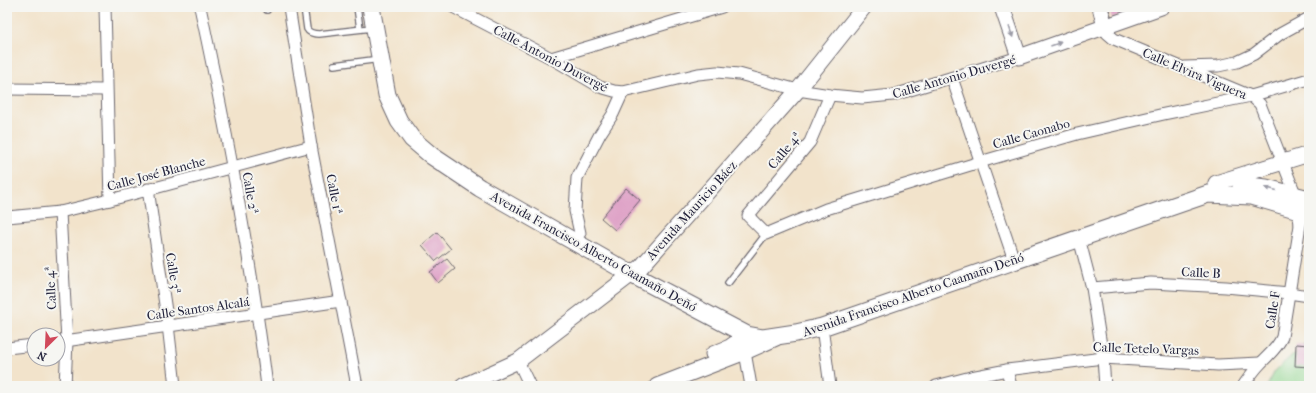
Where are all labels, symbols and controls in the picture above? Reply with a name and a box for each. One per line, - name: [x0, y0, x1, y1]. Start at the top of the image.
- street label: Calle Antonio Duvergé: [491, 22, 611, 95]
- one-way arrow: [1008, 27, 1014, 39]
- one-way arrow: [1050, 41, 1062, 47]
- street label: Calle Elvira Viguera: [1140, 45, 1250, 103]
- street label: Calle Antonio Duvergé: [891, 52, 1018, 101]
- street label: Calle Caonabo: [991, 115, 1072, 152]
- street label: Calle 4ª: [765, 129, 804, 172]
- street label: Calle José Blanche: [105, 153, 207, 194]
- street label: Avenida Mauricio Báez: [642, 158, 740, 264]
- street label: Calle 2ª: [239, 171, 262, 216]
- street label: Calle 1ª: [323, 173, 346, 216]
- one-way arrow: [1265, 186, 1277, 192]
- street label: Avenida Francisco Alberto Caamaño Deñó: [487, 188, 700, 315]
- street label: Avenida Francisco Alberto Caamaño Deñó: [800, 249, 1026, 340]
- street label: Calle 3ª: [163, 252, 184, 295]
- street label: Calle B: [1181, 264, 1221, 281]
- street label: Calle 4ª: [42, 266, 59, 310]
- street label: Calle F: [1262, 290, 1283, 330]
- street label: Calle Santos Alcalá: [146, 294, 251, 323]
- north arrow: [26, 327, 66, 367]
- street label: Calle Tetelo Vargas: [1093, 339, 1199, 358]
- text: N: [35, 348, 49, 363]

